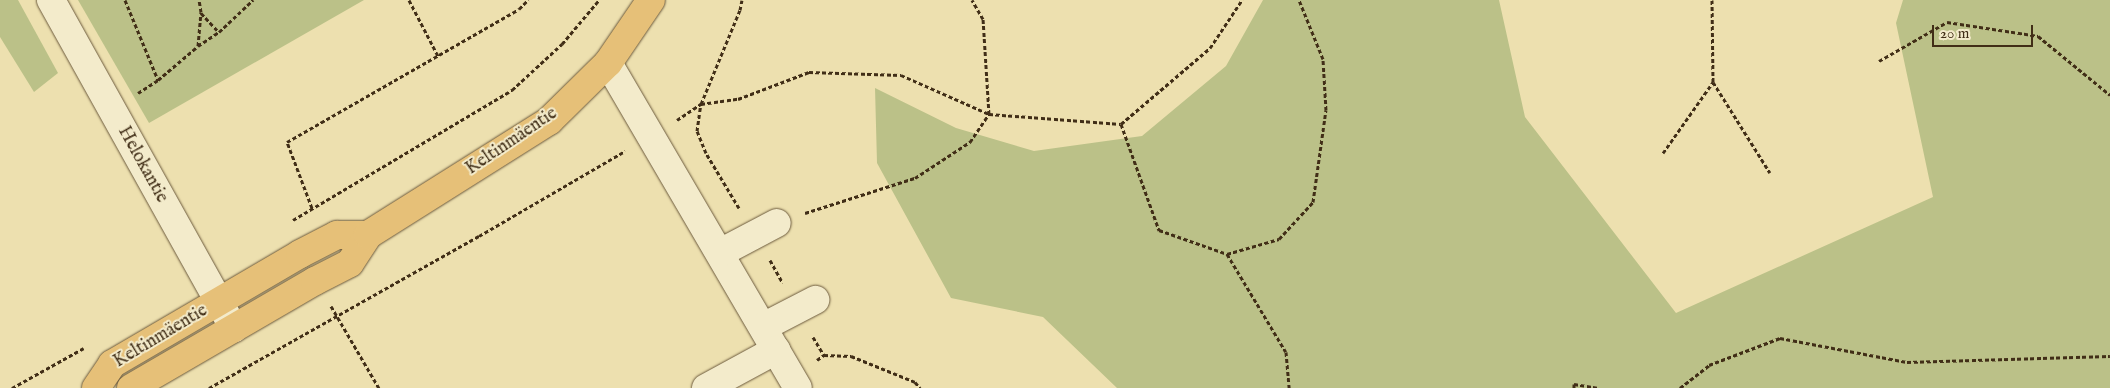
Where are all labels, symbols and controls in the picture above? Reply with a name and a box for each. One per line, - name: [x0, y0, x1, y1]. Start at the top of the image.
- scale bar: [1935, 15, 2036, 47]
- text: 20 m: [1940, 24, 1969, 43]
- street label: Keltinmäentie: [462, 104, 562, 180]
- street label: Helokantie: [112, 123, 172, 207]
- street label: Keltinmäentie: [110, 301, 212, 373]

